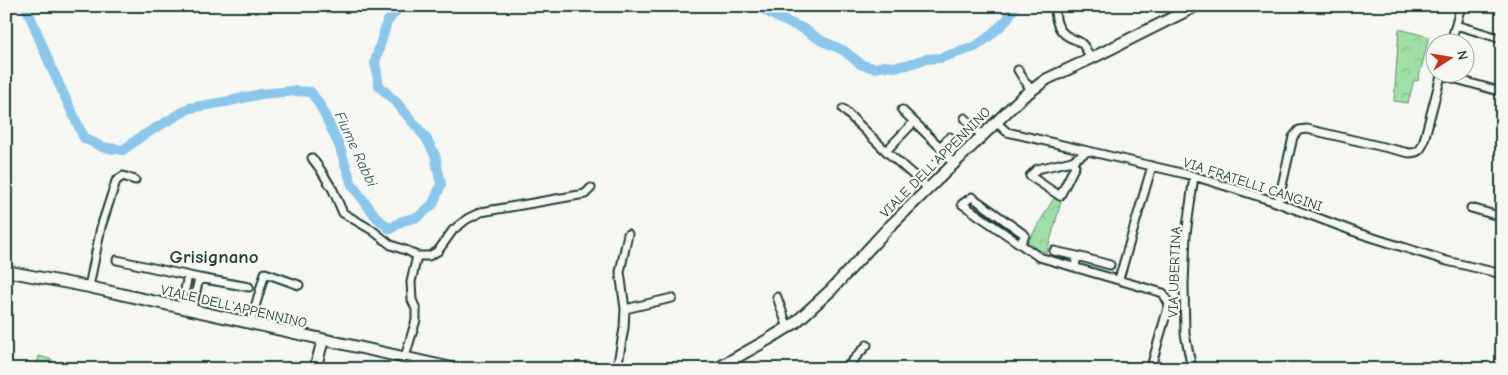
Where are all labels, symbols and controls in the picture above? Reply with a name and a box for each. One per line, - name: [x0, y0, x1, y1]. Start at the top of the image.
- north arrow: [1426, 32, 1476, 82]
- text: N: [1453, 49, 1471, 62]
- street label: VIALE DELL'APPENNINO: [876, 103, 994, 221]
- water label: Fiume Rabbi: [331, 108, 382, 190]
- street label: VIA FRATELLI CANGINI: [1181, 154, 1325, 215]
- street label: VIA UBERTINA: [1164, 226, 1185, 318]
- district label: Grisignano: [170, 246, 259, 268]
- street label: VIALE DELL'APPENNINO: [159, 281, 309, 332]

